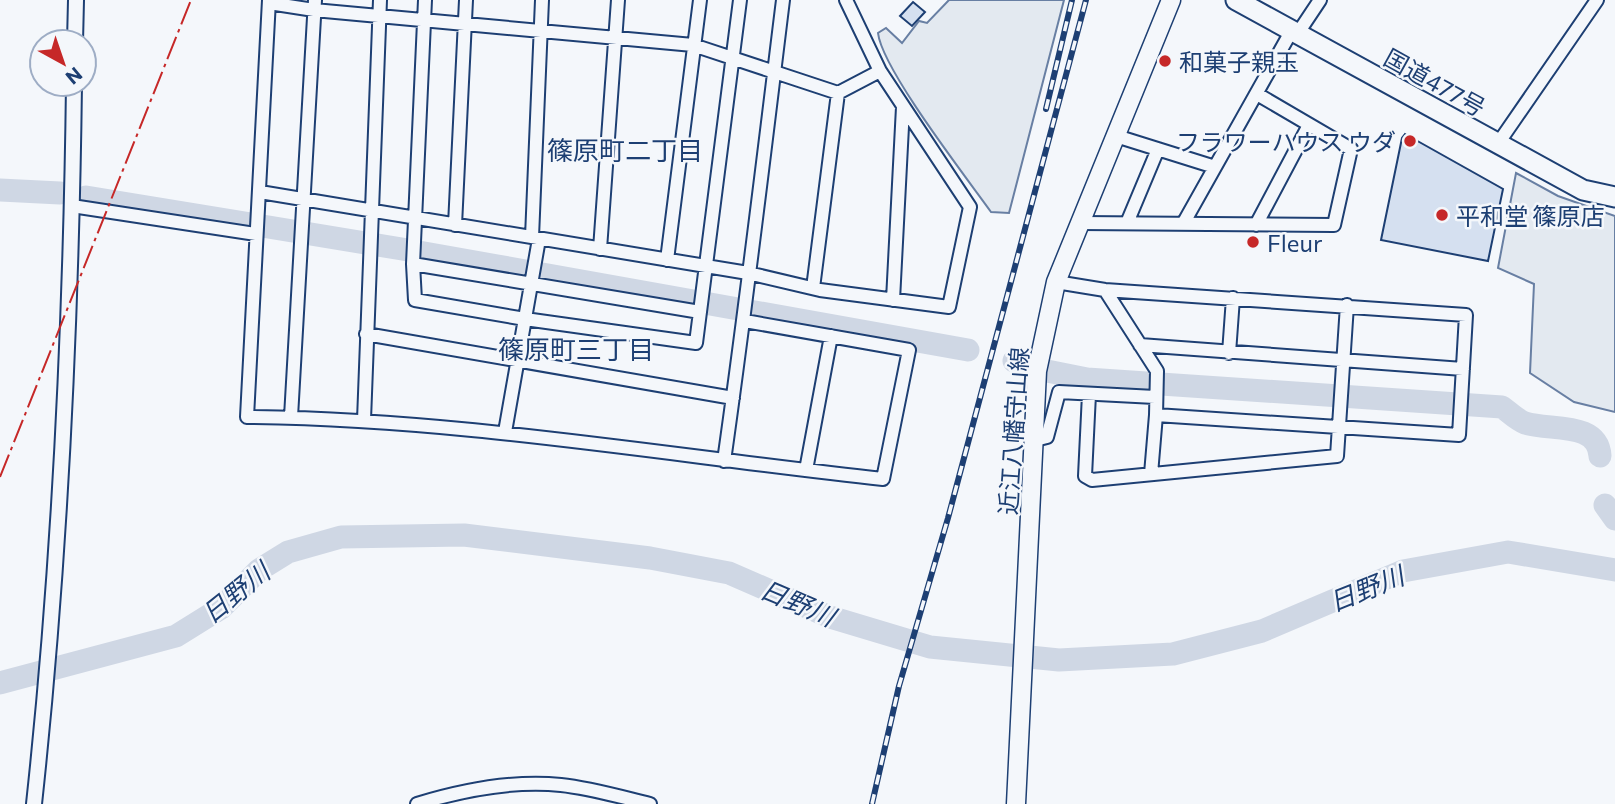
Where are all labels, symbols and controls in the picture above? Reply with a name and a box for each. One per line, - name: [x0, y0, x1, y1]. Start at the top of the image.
- north arrow: [28, 28, 98, 98]
- street label: 国道477号: [1379, 42, 1491, 122]
- place label: 和菓子親玉: [1179, 47, 1299, 76]
- marker: 和菓子親玉: [1157, 53, 1173, 69]
- text: N: [61, 63, 87, 90]
- place label: フラワーハウス ウダ: [1176, 127, 1396, 156]
- marker: フラワーハウス ウダ: [1402, 133, 1418, 149]
- district label: 篠原町二丁目: [547, 134, 703, 165]
- place label: 平和堂 篠原店: [1456, 201, 1605, 230]
- marker: 平和堂 篠原店: [1434, 207, 1450, 223]
- place label: Fleur: [1267, 228, 1323, 257]
- marker: Fleur: [1245, 234, 1261, 250]
- district label: 篠原町三丁目: [498, 333, 654, 364]
- street label: 近江八幡守山線: [993, 346, 1033, 516]
- water label: 日野川: [195, 554, 277, 629]
- water label: 日野川: [1324, 558, 1411, 617]
- water label: 日野川: [756, 572, 843, 633]

